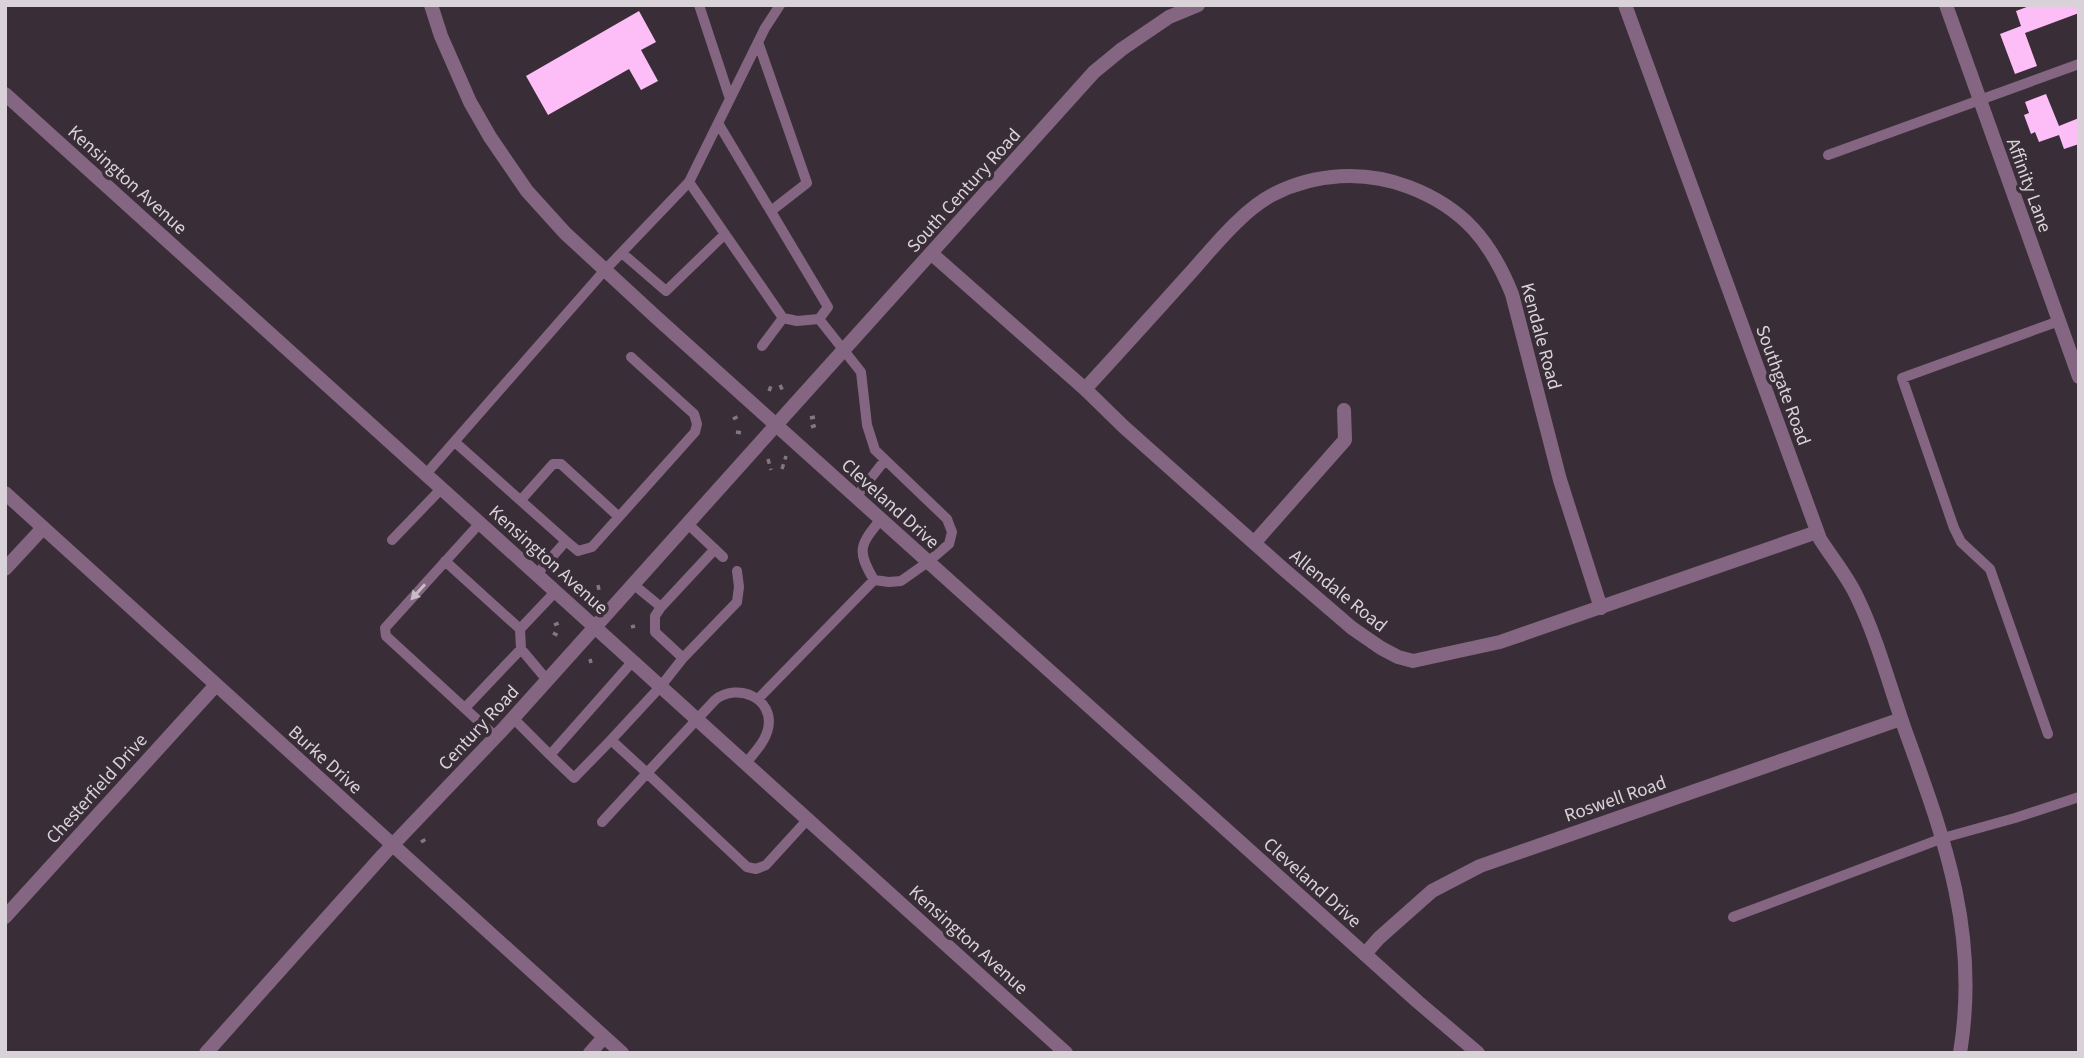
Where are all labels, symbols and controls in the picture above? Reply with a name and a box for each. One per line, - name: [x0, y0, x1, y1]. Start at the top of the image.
- street label: Kensington Avenue: [61, 119, 193, 241]
- street label: South Century Road: [901, 123, 1027, 259]
- street label: Affinity Lane: [1999, 135, 2058, 236]
- street label: Kendale Road: [1513, 280, 1568, 393]
- street label: Southgate Road: [1748, 322, 1817, 449]
- street label: Cleveland Drive: [835, 453, 945, 556]
- street label: Kensington Avenue: [482, 499, 614, 621]
- street label: Allendale Road: [1283, 543, 1393, 639]
- one-way arrow: [411, 583, 426, 600]
- street label: Century Road: [432, 679, 526, 777]
- street label: Burke Drive: [282, 719, 368, 801]
- street label: Chesterfield Drive: [40, 728, 154, 850]
- street label: Roswell Road: [1561, 769, 1670, 829]
- street label: Cleveland Drive: [1257, 832, 1367, 935]
- street label: Kensington Avenue: [902, 879, 1034, 1001]

